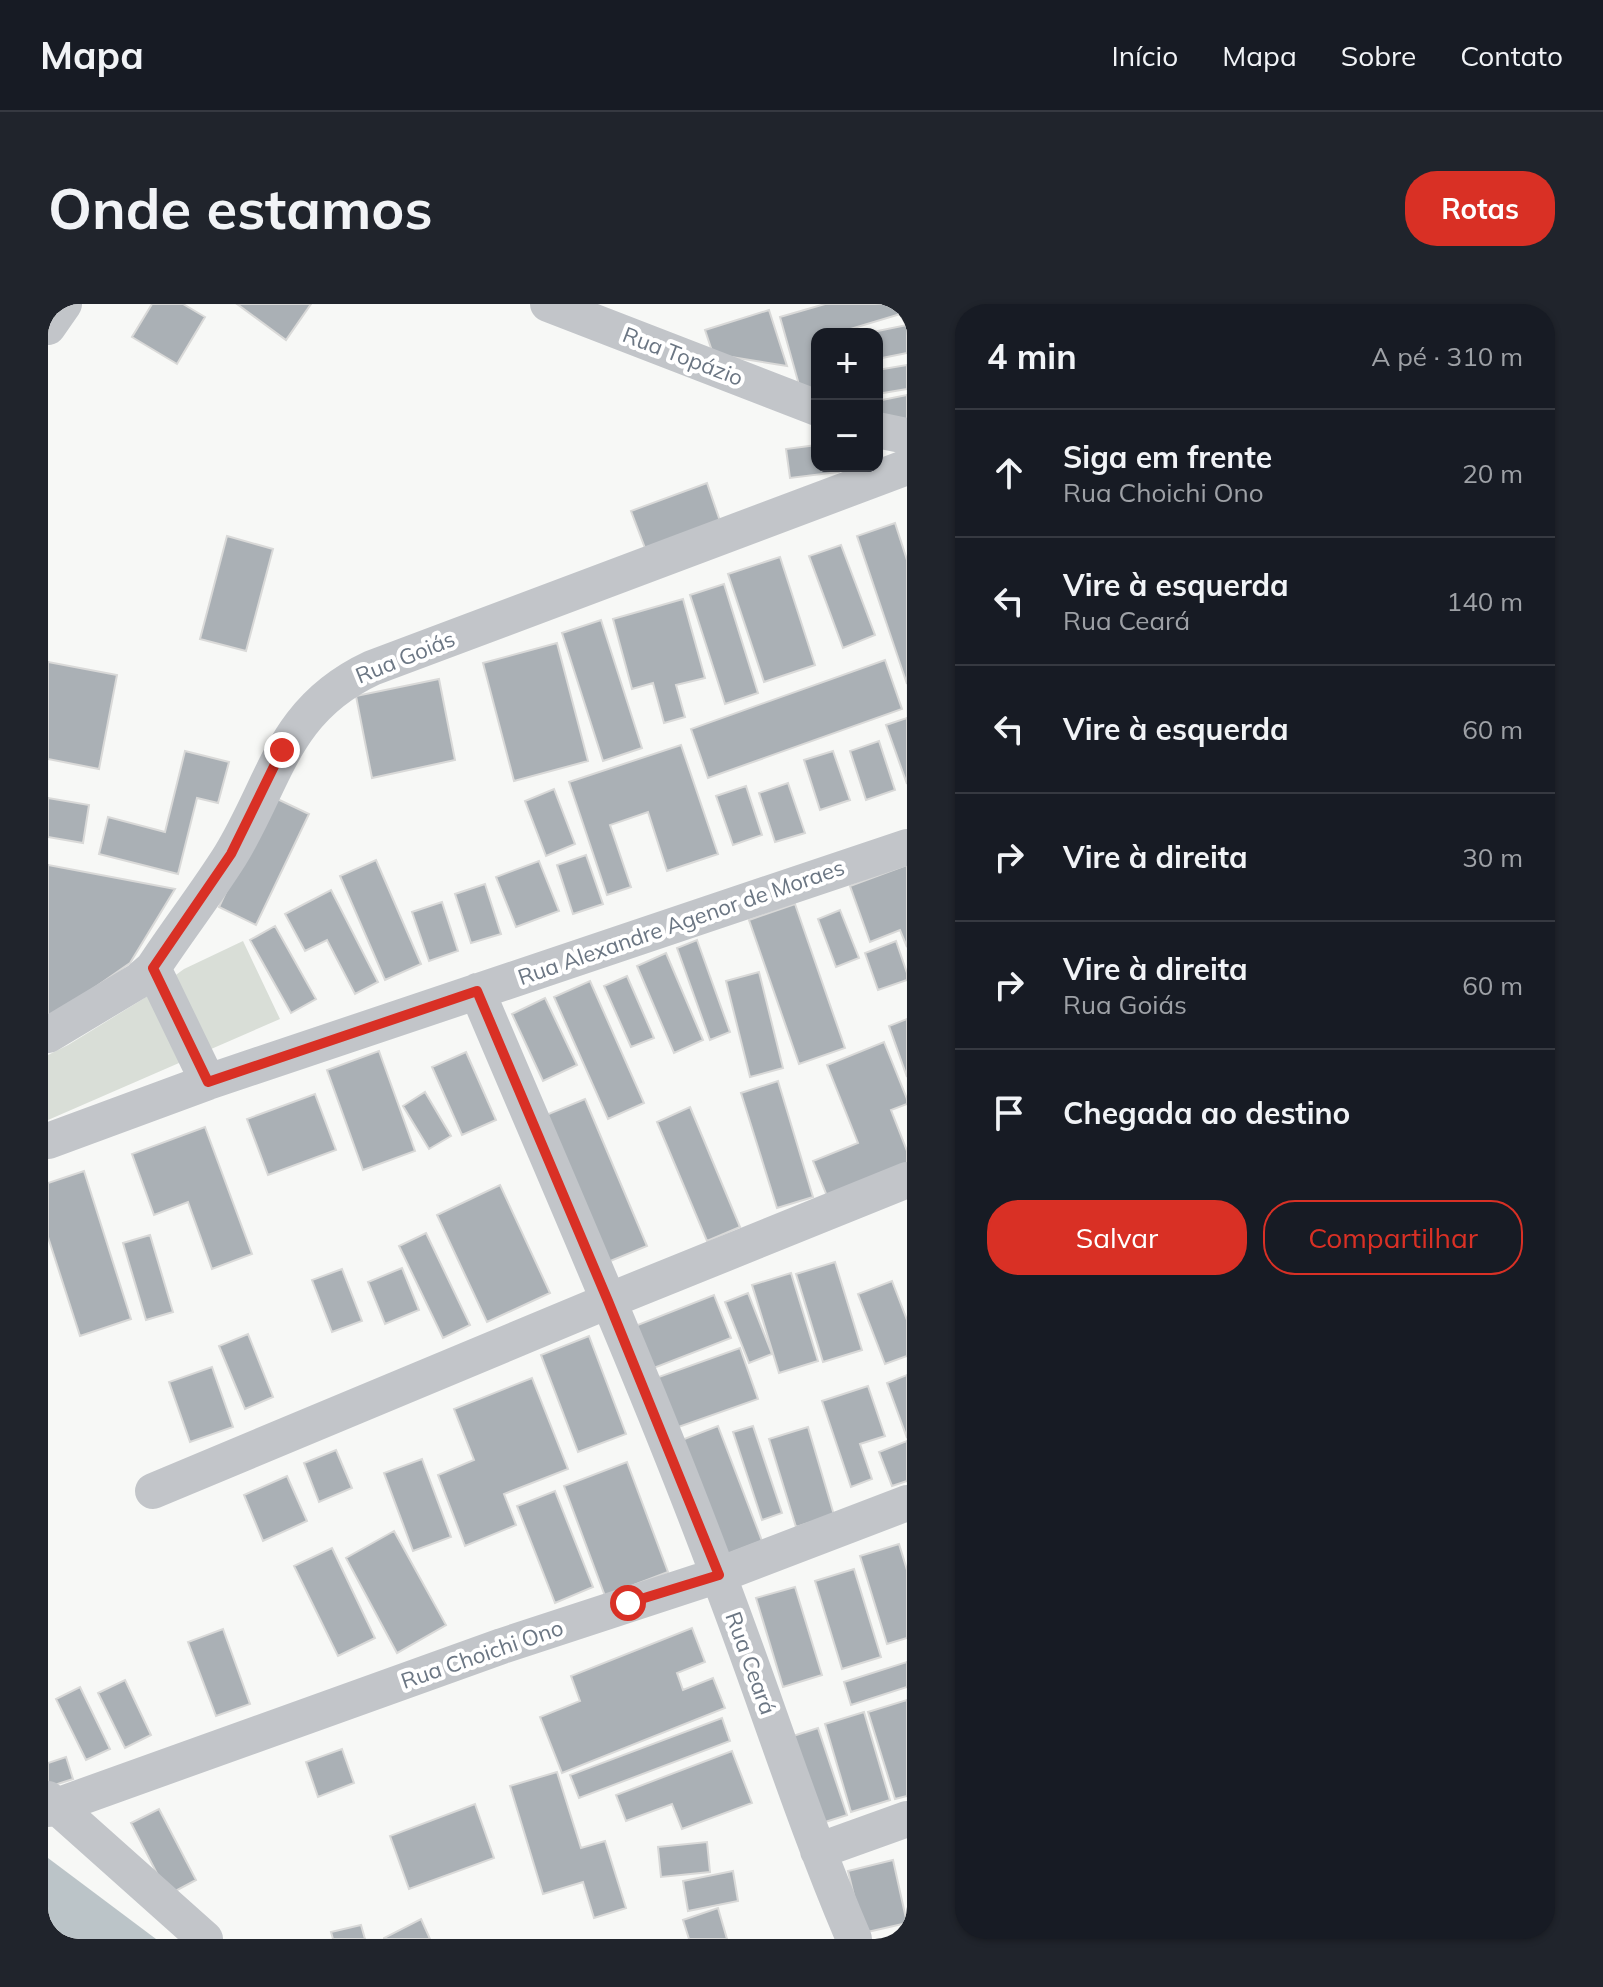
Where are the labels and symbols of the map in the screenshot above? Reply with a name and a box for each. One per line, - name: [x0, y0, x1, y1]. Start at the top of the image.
- street label: Rua Topázio: [619, 320, 747, 392]
- street label: Rua Goiás: [351, 624, 459, 690]
- route end: [264, 732, 300, 768]
- street label: Rua Alexandre Agenor de Moraes: [514, 853, 848, 991]
- route start: [610, 1585, 646, 1621]
- street label: Rua Ceará: [719, 1608, 783, 1718]
- street label: Rua Choichi Ono: [397, 1613, 567, 1695]

